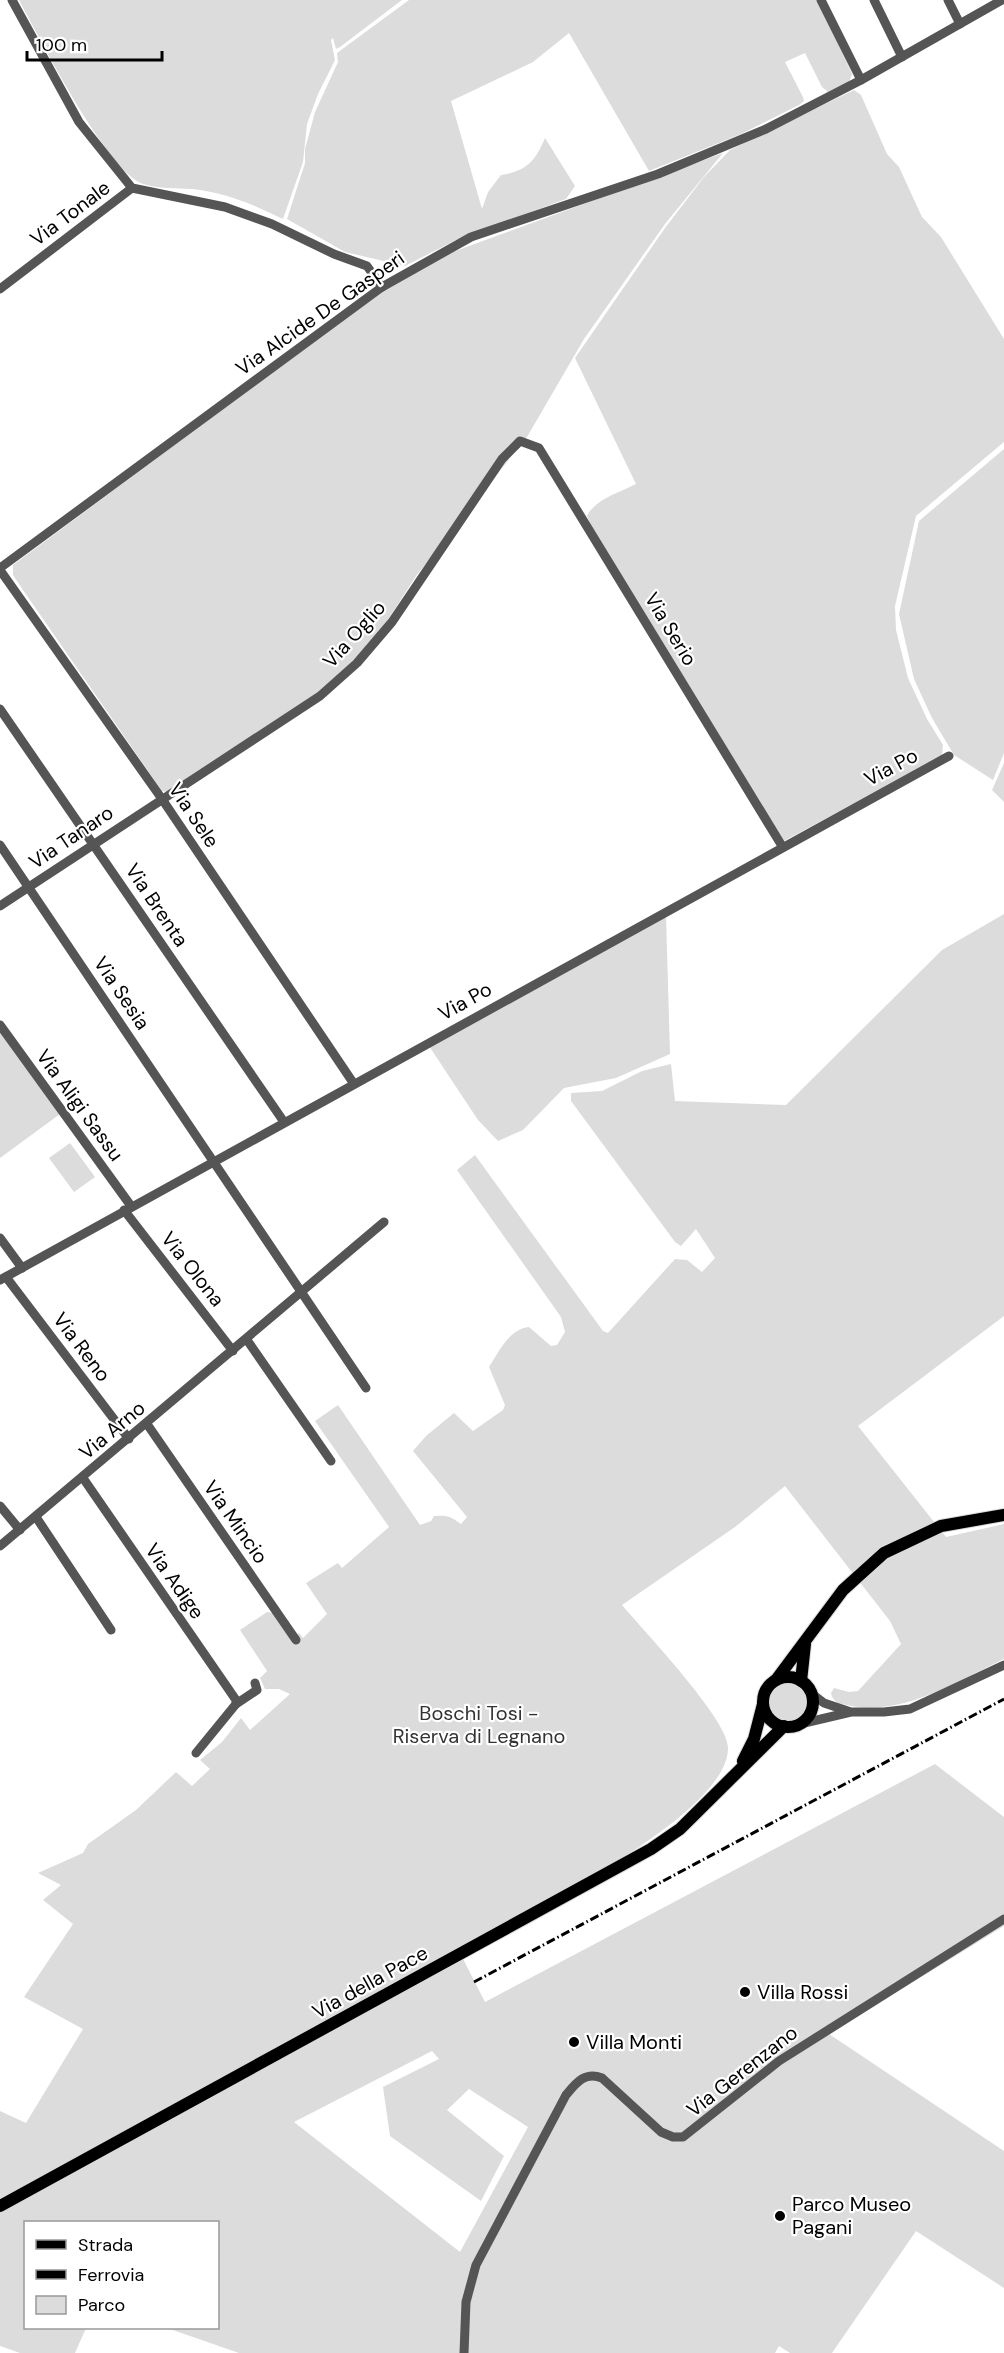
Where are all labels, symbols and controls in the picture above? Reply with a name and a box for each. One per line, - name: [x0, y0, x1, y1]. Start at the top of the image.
- scale bar: [27, 24, 162, 62]
- text: 100 m: [36, 33, 87, 57]
- street label: Via Tonale: [25, 174, 115, 252]
- street label: Via Alcide De Gasperi: [231, 245, 409, 381]
- street label: Via Serio: [639, 587, 703, 671]
- street label: Via Oglio: [317, 595, 391, 673]
- street label: Via Po: [860, 742, 922, 792]
- street label: Via Sele: [163, 777, 225, 853]
- street label: Via Tanaro: [24, 799, 118, 875]
- street label: Via Brenta: [120, 858, 194, 952]
- street label: Via Sesia: [88, 951, 156, 1035]
- street label: Via Po: [434, 976, 496, 1026]
- street label: Via Aligi Sassu: [31, 1044, 129, 1166]
- street label: Via Olona: [155, 1226, 231, 1312]
- street label: Via Reno: [47, 1307, 117, 1387]
- street label: Via Arno: [74, 1395, 150, 1465]
- street label: Via Mincio: [198, 1475, 274, 1569]
- street label: Via Adige: [140, 1538, 210, 1624]
- park label: Boschi Tosi - Riserva di Legnano: [393, 1700, 565, 1749]
- street label: Via della Pace: [308, 1940, 432, 2024]
- place label: Villa Rossi: [757, 1979, 848, 2005]
- marker: Villa Rossi: [738, 1985, 752, 1999]
- street label: Via Gerenzano: [681, 2019, 803, 2123]
- place label: Villa Monti: [586, 2029, 682, 2055]
- marker: Villa Monti: [567, 2035, 581, 2049]
- place label: Parco Museo Pagani: [792, 2191, 911, 2240]
- marker: Parco Museo Pagani: [773, 2209, 787, 2223]
- legend: [24, 2221, 219, 2329]
- text: Strada: [78, 2233, 133, 2257]
- text: Ferrovia: [78, 2263, 144, 2287]
- text: Parco: [78, 2293, 125, 2317]

